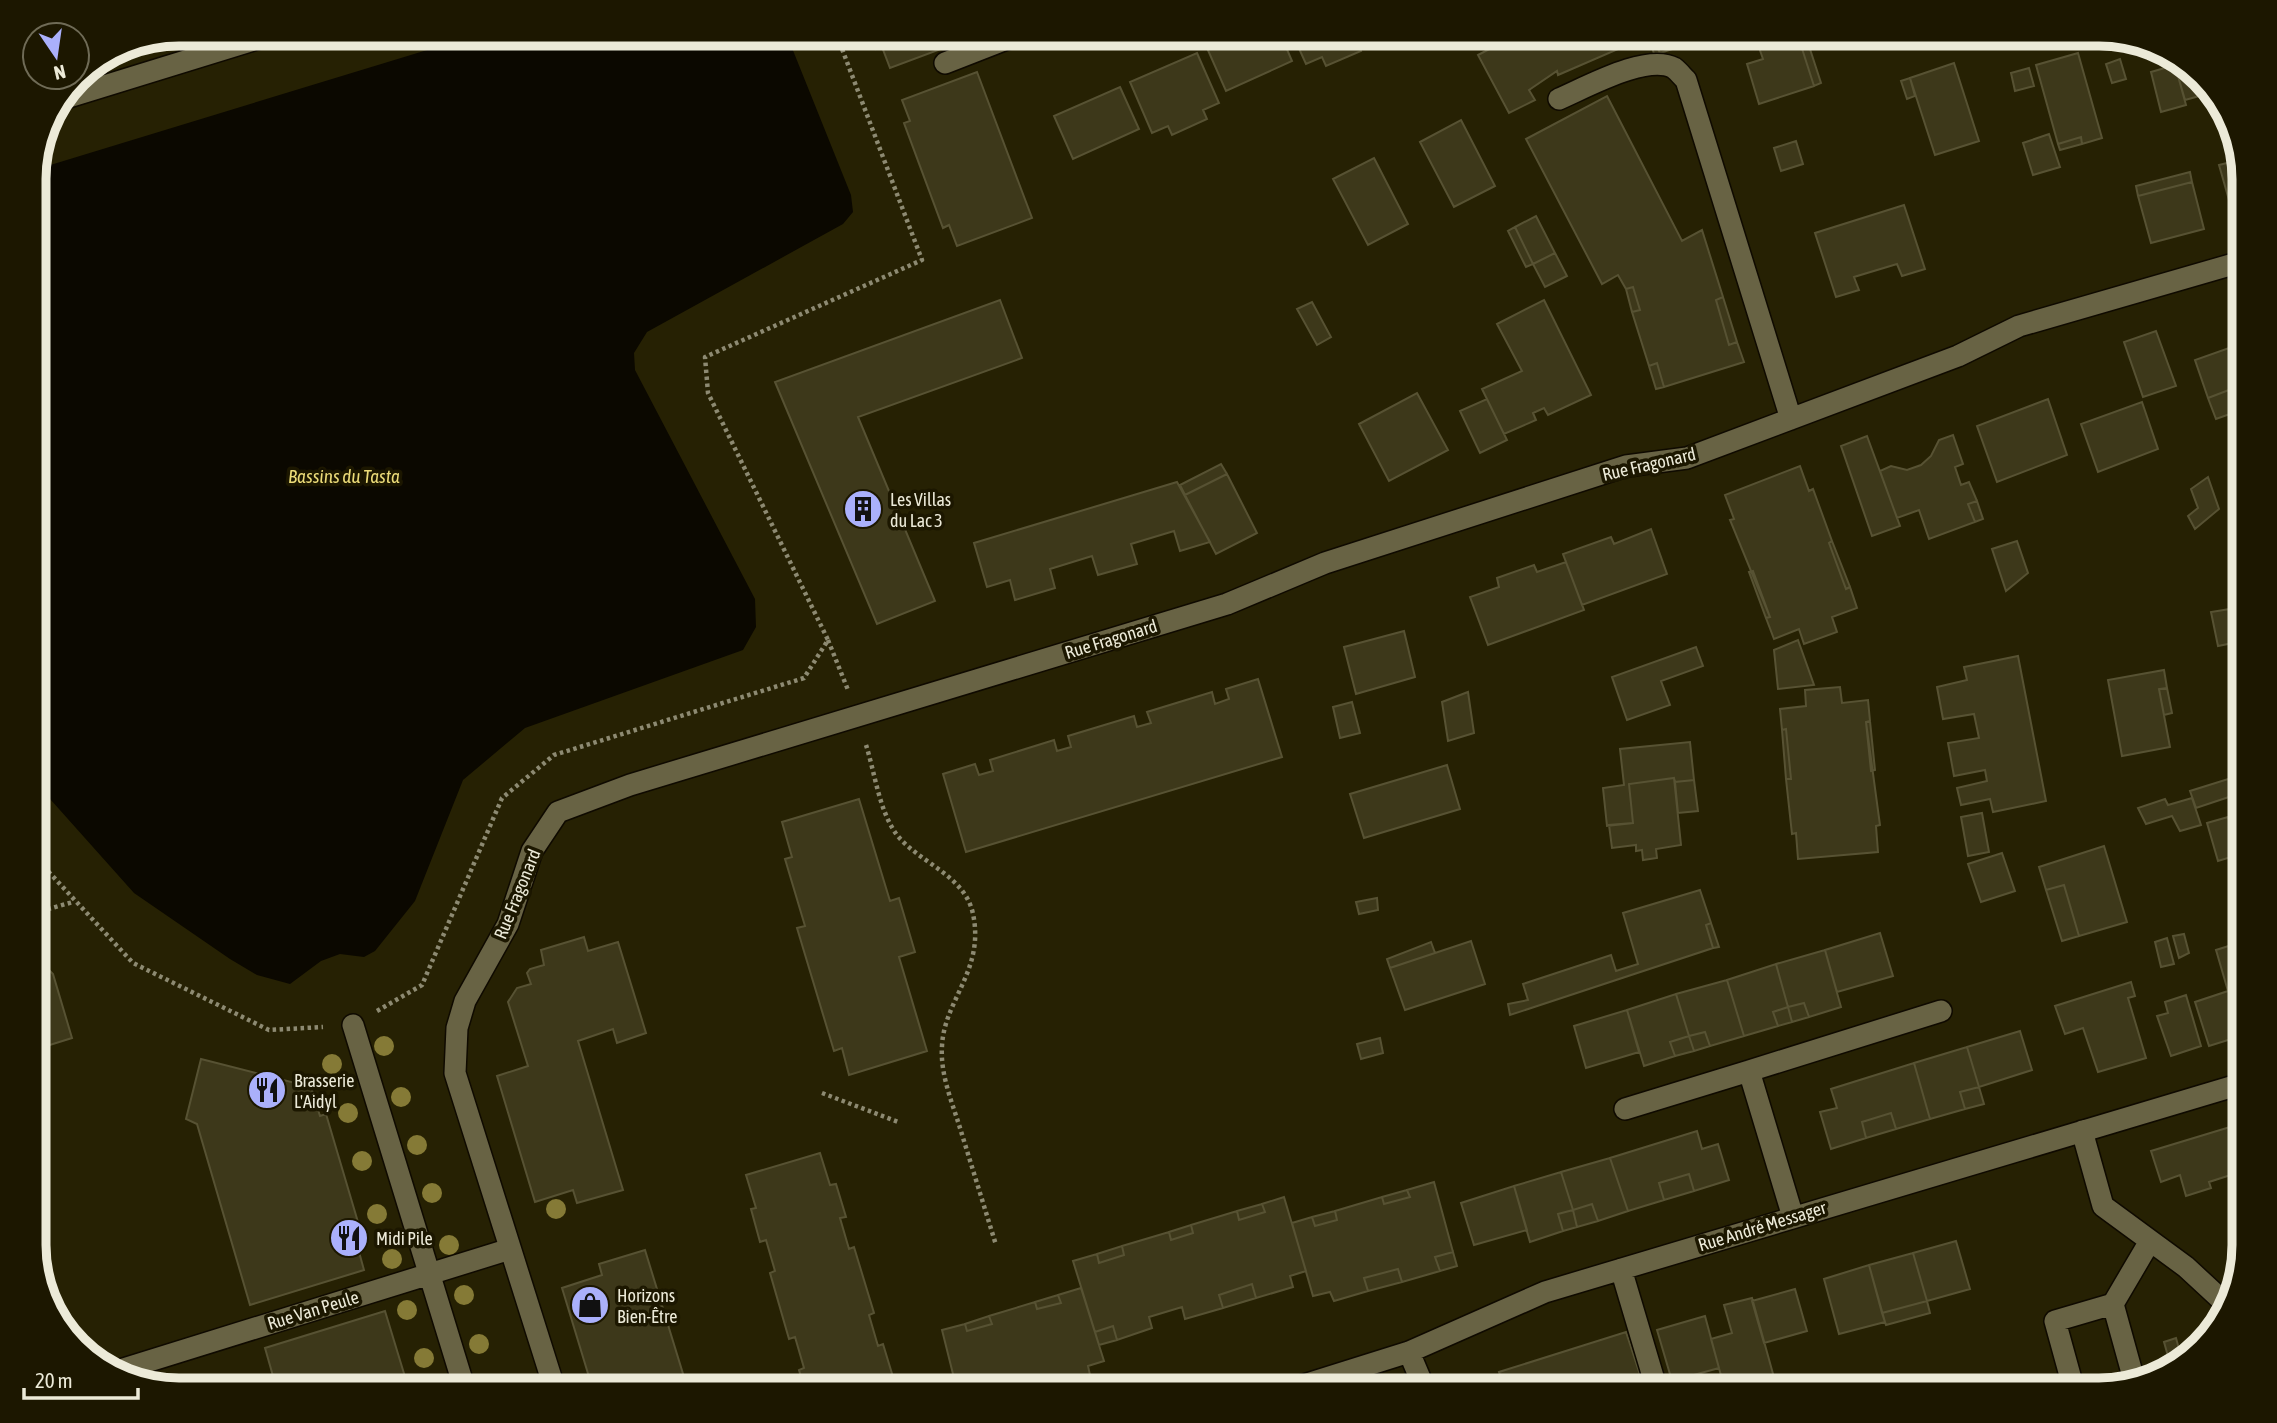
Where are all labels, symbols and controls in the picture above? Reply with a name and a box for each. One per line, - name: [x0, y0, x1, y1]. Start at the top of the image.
- north arrow: [21, 21, 91, 91]
- text: N: [52, 61, 68, 85]
- street label: Rue Fragonard: [1600, 443, 1698, 485]
- water label: Bassins du Tasta: [288, 465, 400, 487]
- building icon: Les Villas du Lac 3: [842, 488, 884, 530]
- place label: Les Villas du Lac 3: [890, 489, 951, 531]
- street label: Rue Fragonard: [1062, 615, 1160, 663]
- street label: Rue Fragonard: [489, 846, 545, 942]
- restaurant icon: Brasserie L'Aidyl: [246, 1069, 288, 1111]
- place label: Brasserie L'Aidyl: [294, 1070, 354, 1112]
- street label: Rue André Messager: [1696, 1196, 1829, 1255]
- restaurant icon: Midi Pile: [328, 1217, 370, 1259]
- place label: Midi Pile: [376, 1228, 433, 1249]
- shop icon: Horizons Bien-Être: [569, 1284, 611, 1326]
- place label: Horizons Bien-Être: [617, 1285, 677, 1327]
- street label: Rue Van Peule: [265, 1286, 361, 1334]
- scale bar: [24, 1356, 138, 1400]
- text: 20 m: [35, 1368, 73, 1392]

